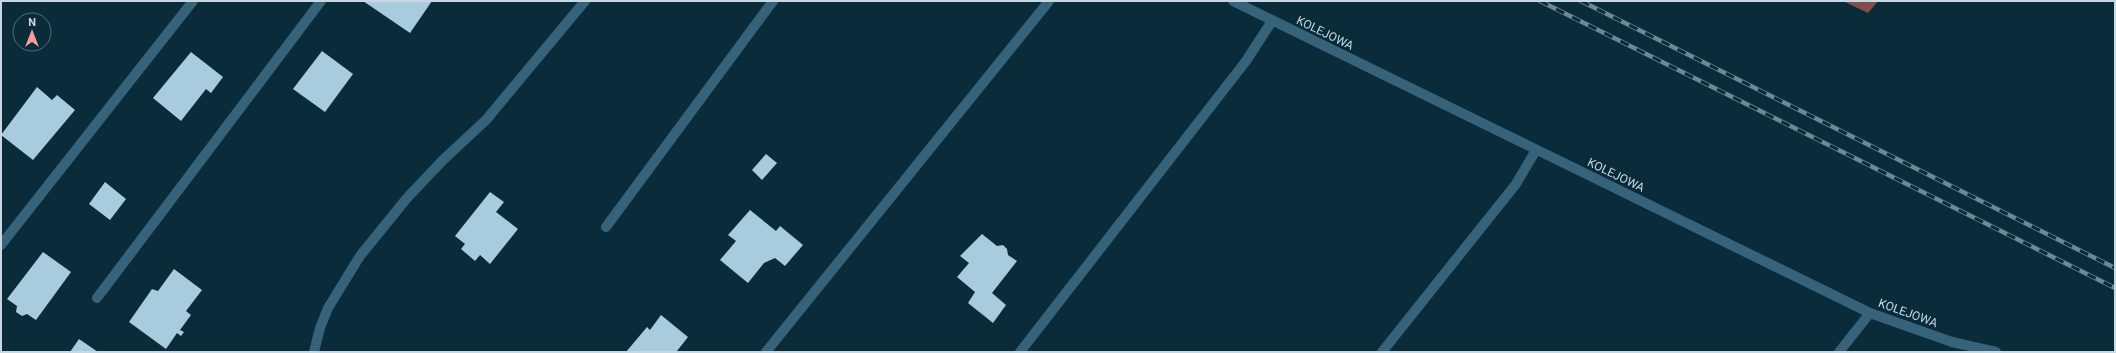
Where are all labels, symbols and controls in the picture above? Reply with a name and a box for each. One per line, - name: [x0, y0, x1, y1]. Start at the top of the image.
- north arrow: [12, 12, 52, 52]
- street label: KOLEJOWA: [1294, 13, 1356, 53]
- text: N: [28, 16, 36, 29]
- street label: KOLEJOWA: [1585, 155, 1647, 195]
- street label: KOLEJOWA: [1876, 296, 1940, 330]

